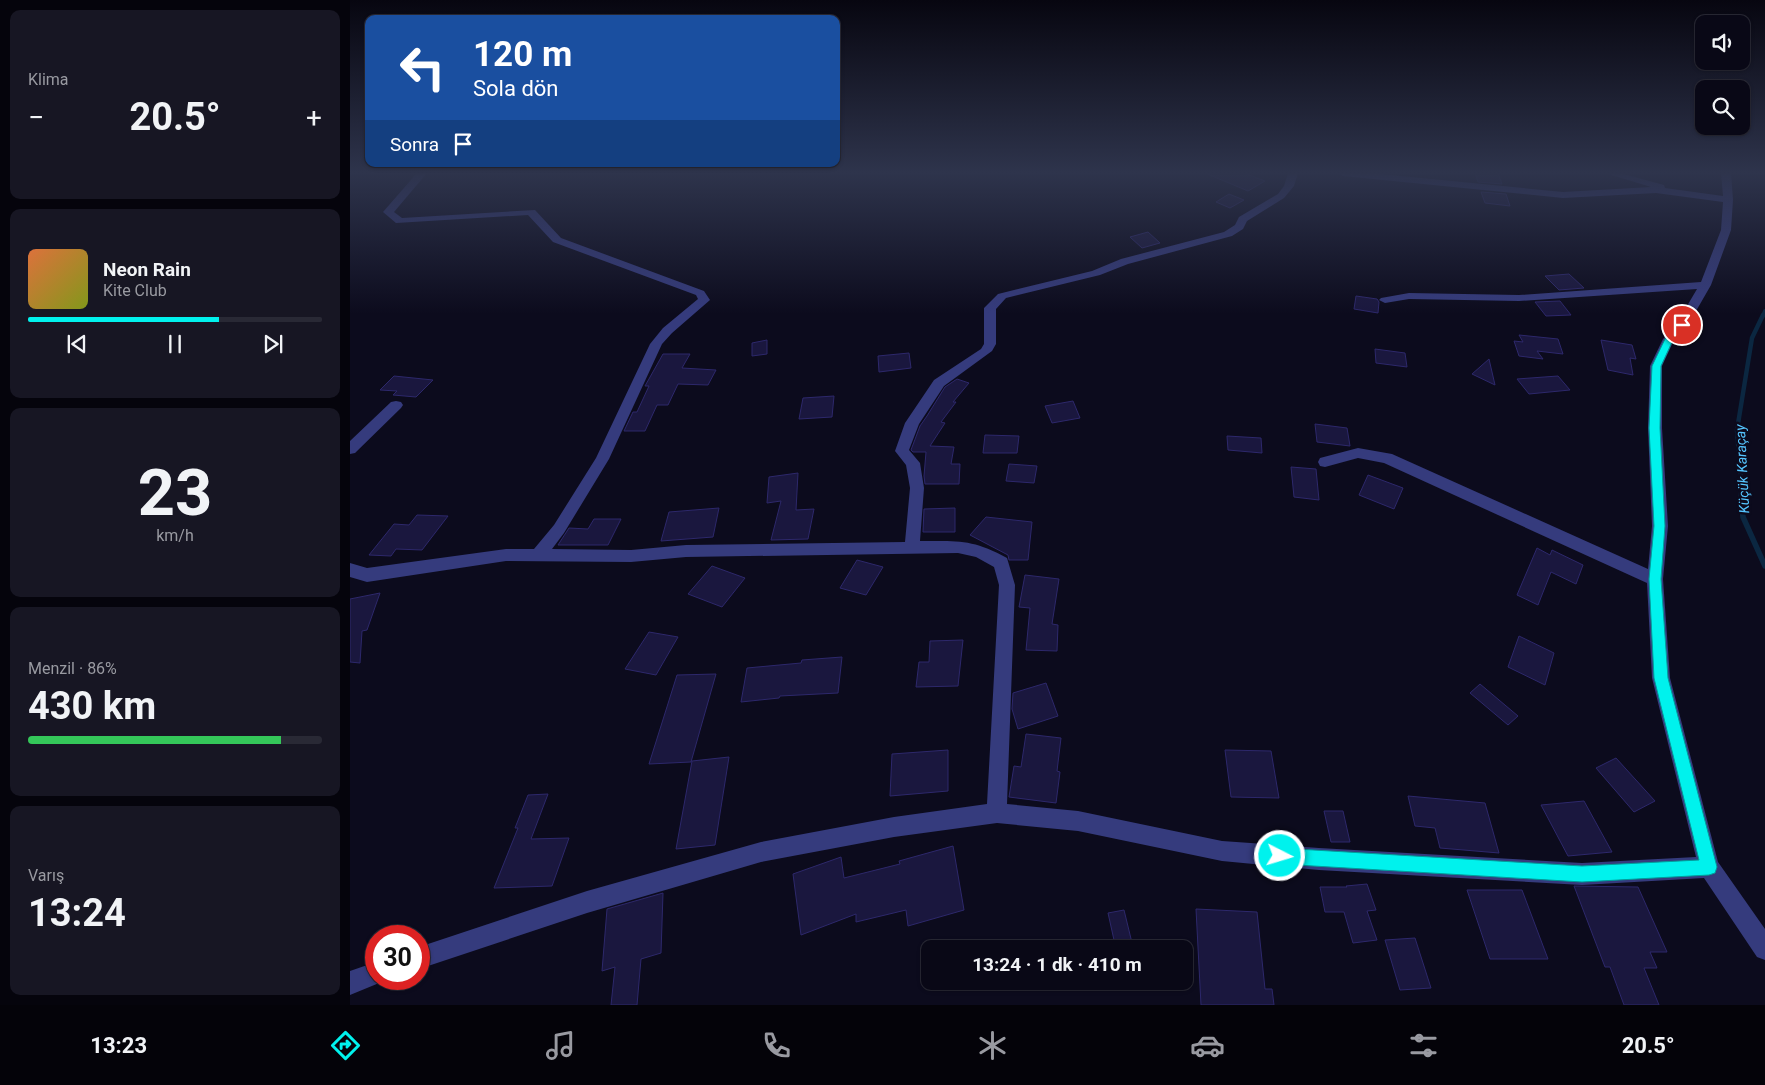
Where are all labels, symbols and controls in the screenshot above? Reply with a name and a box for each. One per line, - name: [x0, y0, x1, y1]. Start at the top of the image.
- map controls: [1695, 15, 1750, 135]
- button: sound: [1695, 15, 1750, 70]
- text: 120 m: [473, 34, 572, 75]
- icon: left: [390, 35, 455, 100]
- text: Klima: [28, 70, 69, 89]
- text: Sola dön: [473, 76, 559, 101]
- button: search: [1695, 80, 1750, 135]
- text: 20.5°: [129, 95, 221, 139]
- text: −: [28, 101, 44, 134]
- text: +: [306, 101, 322, 134]
- icon: arrive: [449, 130, 477, 158]
- text: Sonra: [390, 133, 439, 156]
- text: Neon Rain: [103, 258, 191, 281]
- text: Kite Club: [103, 281, 167, 300]
- pin: [1661, 304, 1703, 346]
- icon: arrive: [1668, 311, 1696, 339]
- icon: previous: [63, 330, 91, 358]
- icon: pause: [161, 330, 189, 358]
- icon: next: [259, 330, 287, 358]
- water label: Küçük Karaçay: [1732, 423, 1752, 514]
- text: 23: [138, 455, 212, 531]
- text: km/h: [156, 526, 194, 545]
- text: Menzil · 86%: [28, 659, 117, 678]
- text: 430 km: [28, 684, 156, 728]
- position arrow: [1253, 829, 1305, 881]
- text: Varış: [28, 866, 64, 885]
- text: 13:24: [28, 891, 126, 935]
- speed limit sign: 30: [365, 925, 430, 990]
- text: 13:24 · 1 dk · 410 m: [972, 953, 1142, 976]
- icon: directions: [328, 1028, 363, 1063]
- icon: music: [543, 1028, 578, 1063]
- icon: phone: [759, 1028, 794, 1063]
- icon: climate: [975, 1028, 1010, 1063]
- icon: car: [1190, 1028, 1225, 1063]
- icon: filters: [1406, 1028, 1441, 1063]
- text: 13:23: [90, 1033, 147, 1058]
- text: 20.5°: [1622, 1033, 1675, 1058]

